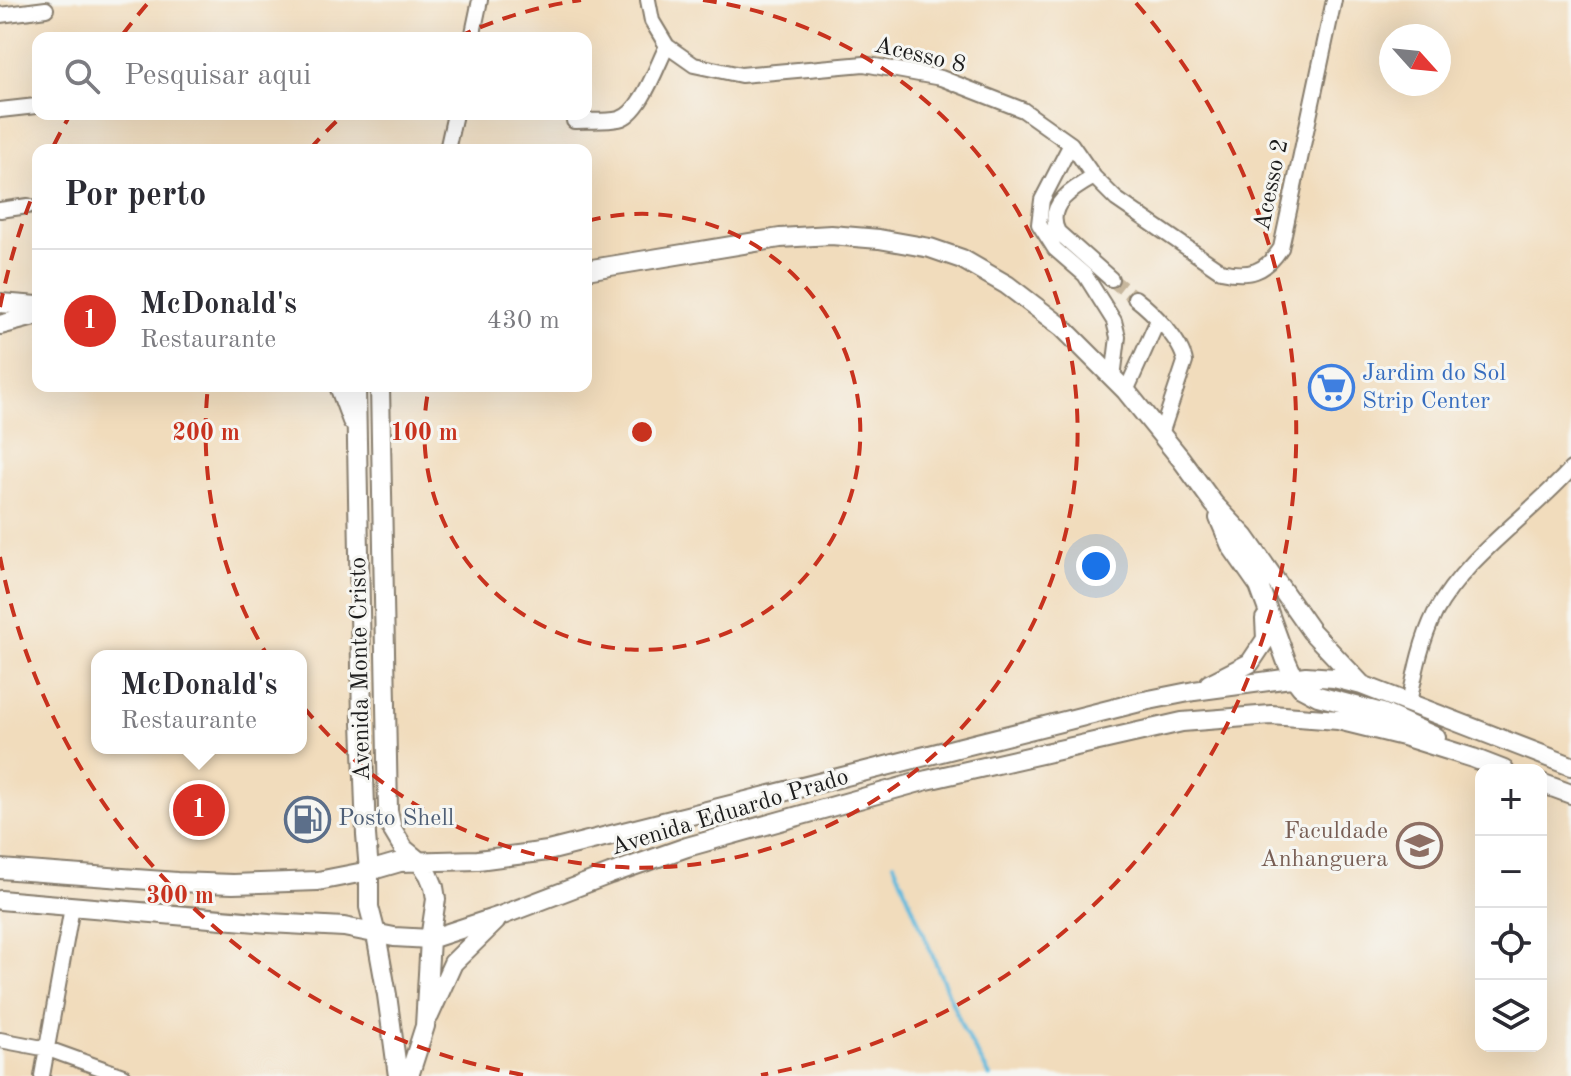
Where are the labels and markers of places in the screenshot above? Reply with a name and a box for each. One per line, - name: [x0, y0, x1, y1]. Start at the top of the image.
- place label: Jardim do Sol Strip Center: [1362, 362, 1506, 414]
- supermarket icon: Jardim do Sol Strip Center: [1307, 364, 1355, 412]
- centre of rings: [628, 418, 656, 446]
- pin: 1: [173, 780, 225, 840]
- fuel station icon: Posto Shell: [283, 795, 331, 843]
- place label: Posto Shell: [338, 807, 454, 831]
- place label: Faculdade Anhanguera: [1260, 820, 1388, 872]
- school or university icon: Faculdade Anhanguera: [1395, 822, 1443, 870]

